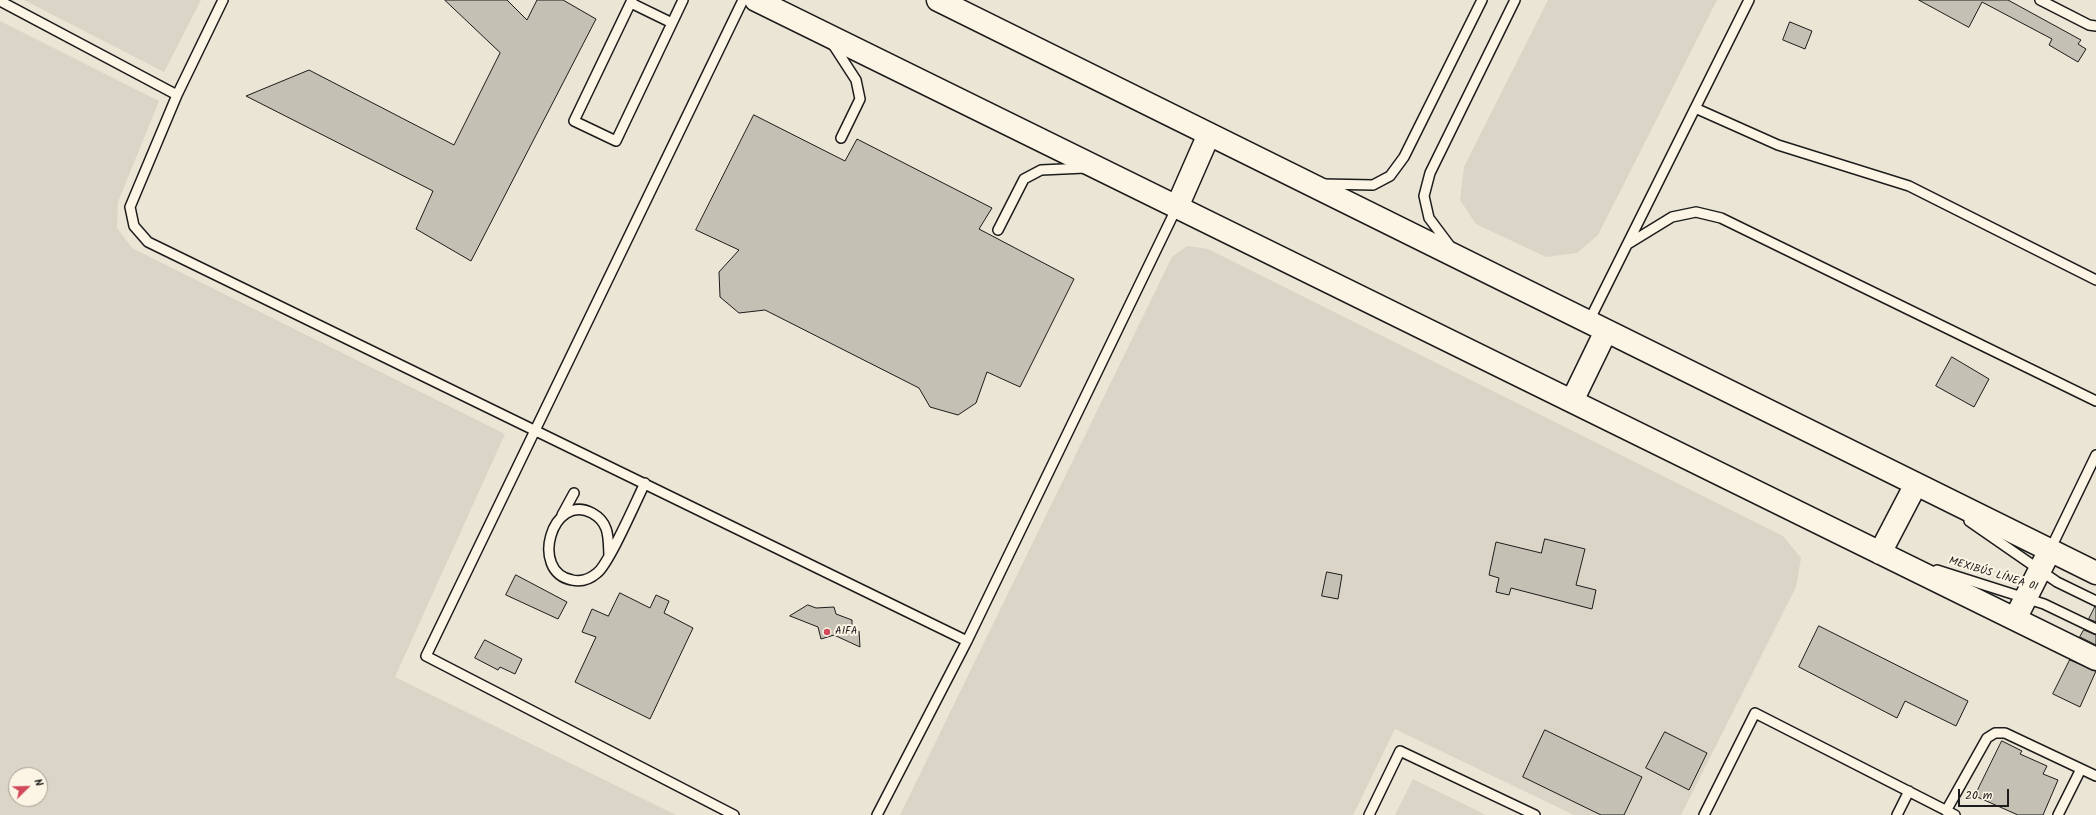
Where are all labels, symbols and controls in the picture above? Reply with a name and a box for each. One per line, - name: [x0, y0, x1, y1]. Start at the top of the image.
- street label: MEXIBÚS LÍNEA 01: [1947, 555, 2039, 595]
- place label: AIFA: [835, 625, 858, 639]
- marker: AIFA: [822, 627, 832, 637]
- north arrow: [8, 767, 48, 807]
- text: N: [28, 776, 48, 789]
- scale bar: [1960, 781, 2011, 807]
- text: 20 m: [1965, 786, 1992, 805]

